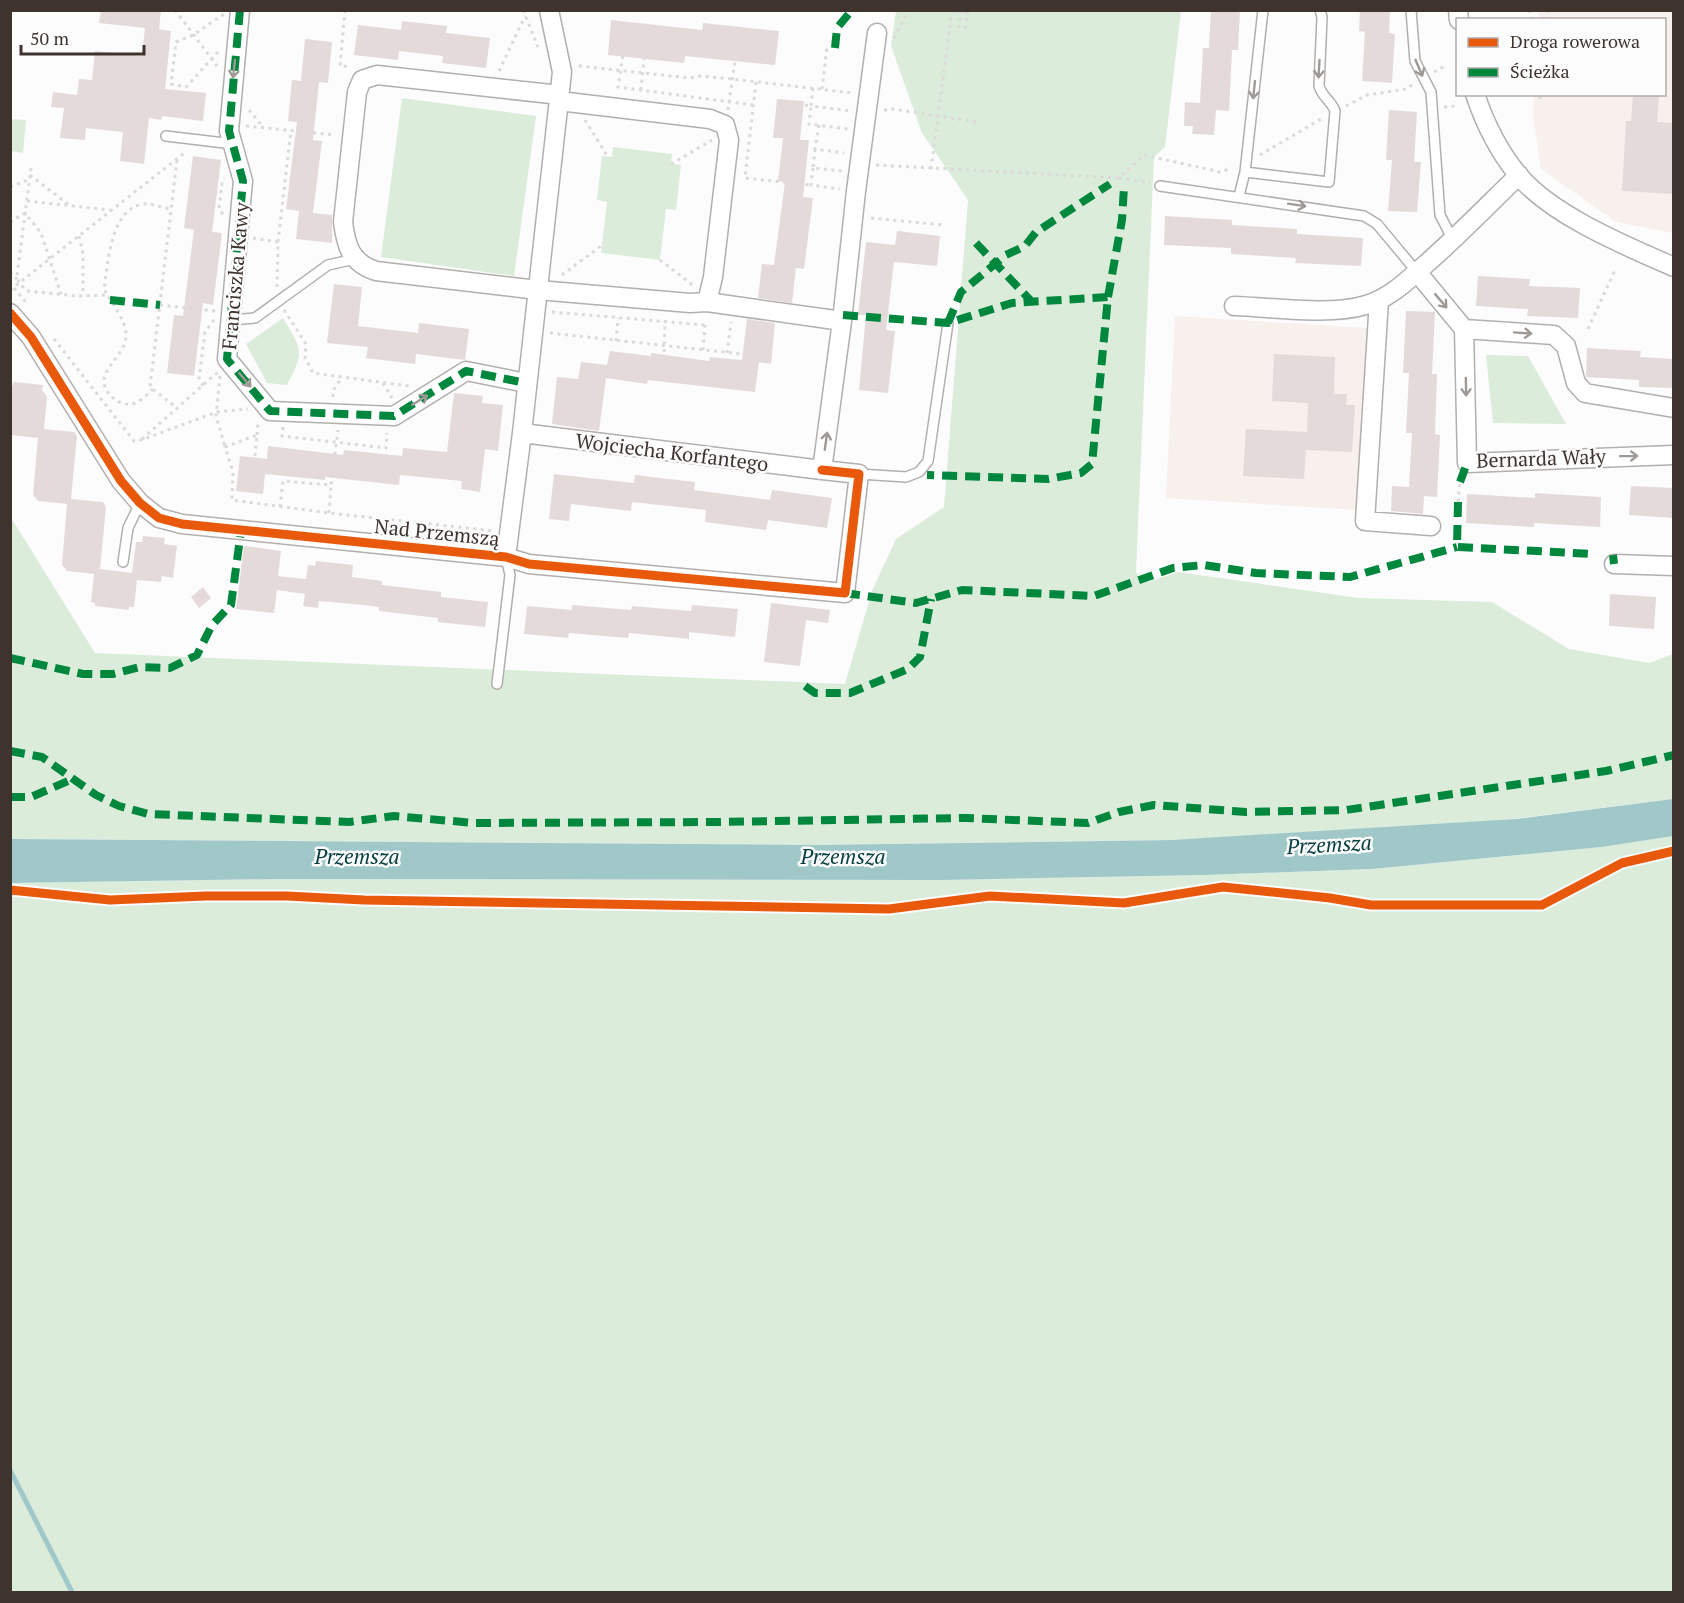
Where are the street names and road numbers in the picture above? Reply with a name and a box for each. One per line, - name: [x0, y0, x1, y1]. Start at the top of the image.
- street label: Franciszka Kawy: [215, 200, 255, 351]
- street label: Wojciecha Korfantego: [574, 427, 770, 477]
- street label: Bernarda Wały: [1476, 442, 1607, 474]
- street label: Nad Przemszą: [373, 512, 501, 552]

